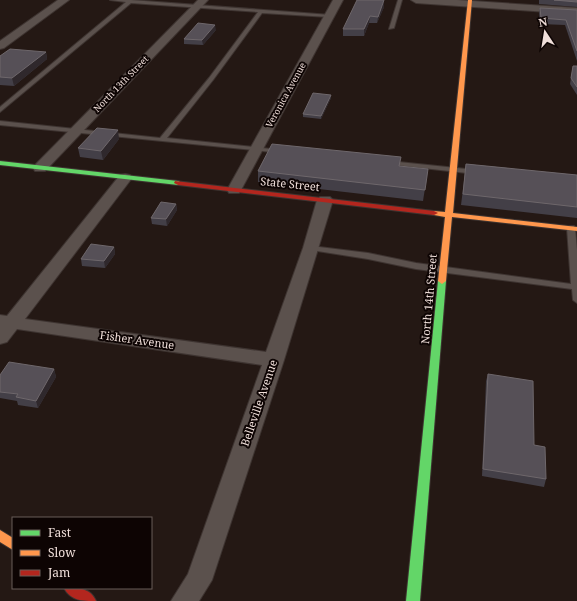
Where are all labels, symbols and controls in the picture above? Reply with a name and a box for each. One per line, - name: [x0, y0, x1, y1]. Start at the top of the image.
- north arrow: [525, 12, 565, 52]
- text: N: [537, 13, 549, 30]
- street label: North 13th Street: [90, 53, 151, 115]
- street label: Veronica Avenue: [262, 60, 309, 130]
- street label: State Street: [260, 173, 320, 194]
- street label: North 14th Street: [417, 253, 440, 345]
- street label: Fisher Avenue: [99, 327, 175, 352]
- street label: Belleville Avenue: [237, 357, 280, 448]
- legend: [12, 517, 152, 589]
- text: Fast: [48, 524, 71, 541]
- text: Slow: [48, 544, 76, 561]
- text: Jam: [47, 564, 70, 581]

